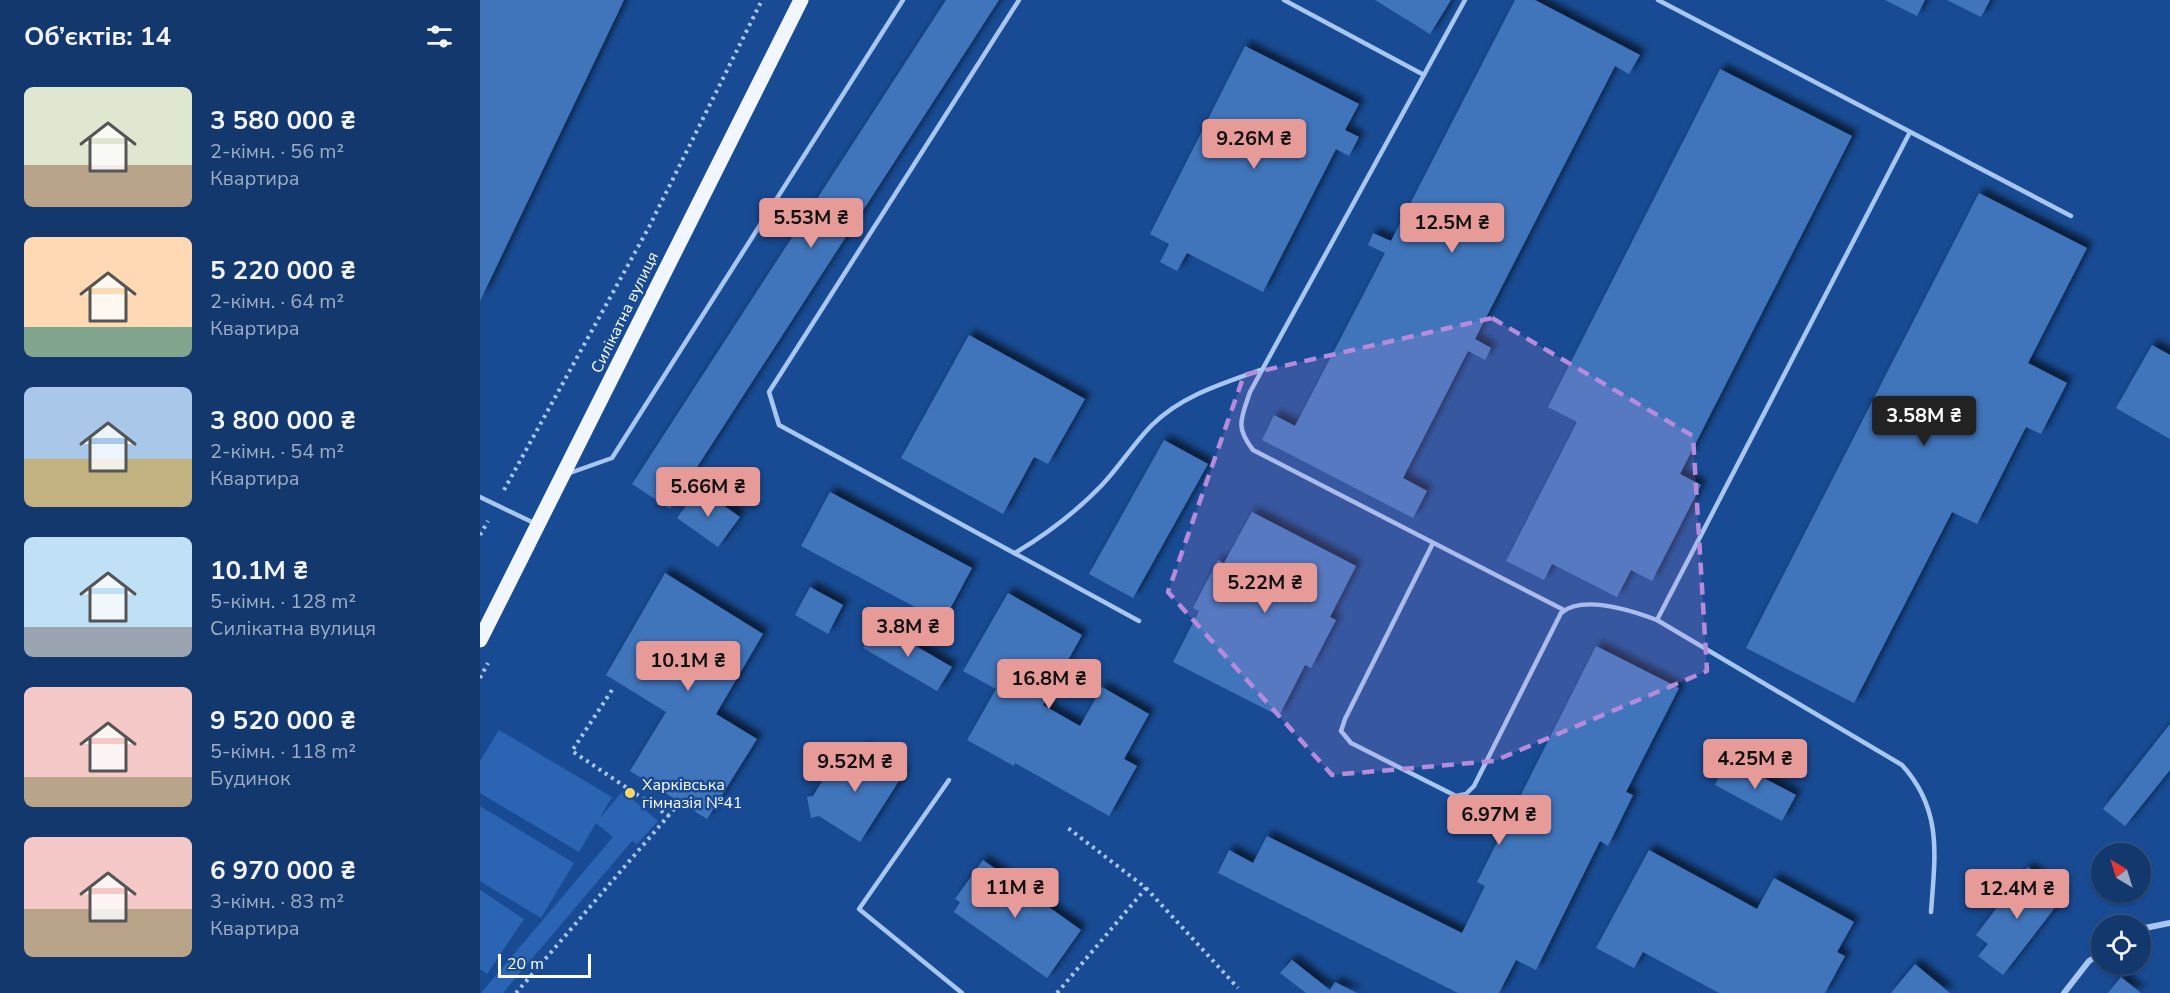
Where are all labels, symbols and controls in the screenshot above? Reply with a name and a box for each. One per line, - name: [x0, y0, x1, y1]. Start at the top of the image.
- text: Об’єктів: 14: [24, 19, 171, 54]
- icon: filters: [423, 20, 456, 53]
- text: 3 580 000 ₴: [210, 103, 356, 138]
- icon: home: [72, 111, 144, 183]
- pin: 9.26M ₴: [1199, 119, 1309, 170]
- text: 9.26M ₴: [1216, 125, 1292, 152]
- text: 2-кімн. · 56 m²: [210, 138, 344, 165]
- text: Квартира: [210, 165, 300, 192]
- pin: 5.53M ₴: [756, 198, 866, 249]
- pin: 12.5M ₴: [1397, 203, 1507, 254]
- text: 5.53M ₴: [773, 204, 849, 231]
- text: 12.5M ₴: [1414, 209, 1490, 236]
- street label: Силікатна вулиця: [586, 248, 664, 377]
- text: 5 220 000 ₴: [210, 253, 356, 288]
- icon: home: [72, 261, 144, 333]
- text: 2-кімн. · 64 m²: [210, 288, 344, 315]
- text: Квартира: [210, 315, 300, 342]
- pin: 3.58M ₴: [1869, 396, 1979, 447]
- text: 3.58M ₴: [1886, 402, 1962, 429]
- text: 3 800 000 ₴: [210, 403, 356, 438]
- icon: home: [72, 411, 144, 483]
- text: 2-кімн. · 54 m²: [210, 438, 344, 465]
- text: Квартира: [210, 465, 300, 492]
- pin: 5.66M ₴: [653, 467, 763, 518]
- text: 5.66M ₴: [670, 473, 746, 500]
- text: 10.1M ₴: [210, 553, 308, 588]
- icon: home: [72, 561, 144, 633]
- pin: 5.22M ₴: [1210, 563, 1320, 614]
- text: 5.22M ₴: [1227, 569, 1303, 596]
- text: 5-кімн. · 128 m²: [210, 588, 356, 615]
- pin: 3.8M ₴: [859, 607, 957, 658]
- text: 3.8M ₴: [876, 613, 940, 640]
- text: Силікатна вулиця: [210, 615, 376, 642]
- pin: 10.1M ₴: [633, 641, 743, 692]
- text: 10.1M ₴: [650, 647, 726, 674]
- pin: 16.8M ₴: [994, 659, 1104, 710]
- text: 16.8M ₴: [1011, 665, 1087, 692]
- text: 9 520 000 ₴: [210, 703, 356, 738]
- icon: home: [72, 711, 144, 783]
- text: 5-кімн. · 118 m²: [210, 738, 356, 765]
- pin: 4.25M ₴: [1700, 739, 1810, 790]
- pin: 9.52M ₴: [800, 742, 910, 793]
- text: 4.25M ₴: [1717, 745, 1793, 772]
- text: 9.52M ₴: [817, 748, 893, 775]
- text: Будинок: [210, 765, 291, 792]
- place label: Харківська гімназія №41: [642, 774, 742, 814]
- marker: Харківська гімназія №41: [623, 786, 637, 800]
- pin: 6.97M ₴: [1444, 795, 1554, 846]
- text: 6.97M ₴: [1461, 801, 1537, 828]
- north arrow: [2091, 843, 2151, 903]
- map controls: [2091, 843, 2151, 975]
- text: 6 970 000 ₴: [210, 853, 356, 888]
- icon: home: [72, 861, 144, 933]
- pin: 11M ₴: [973, 868, 1057, 919]
- pin: 12.4M ₴: [1962, 869, 2072, 920]
- text: 11M ₴: [986, 874, 1044, 901]
- text: 12.4M ₴: [1979, 875, 2055, 902]
- text: 3-кімн. · 83 m²: [210, 888, 344, 915]
- text: Квартира: [210, 915, 300, 942]
- button: locate: [2091, 915, 2151, 975]
- scale bar: [498, 951, 591, 978]
- text: 20 m: [507, 953, 544, 975]

